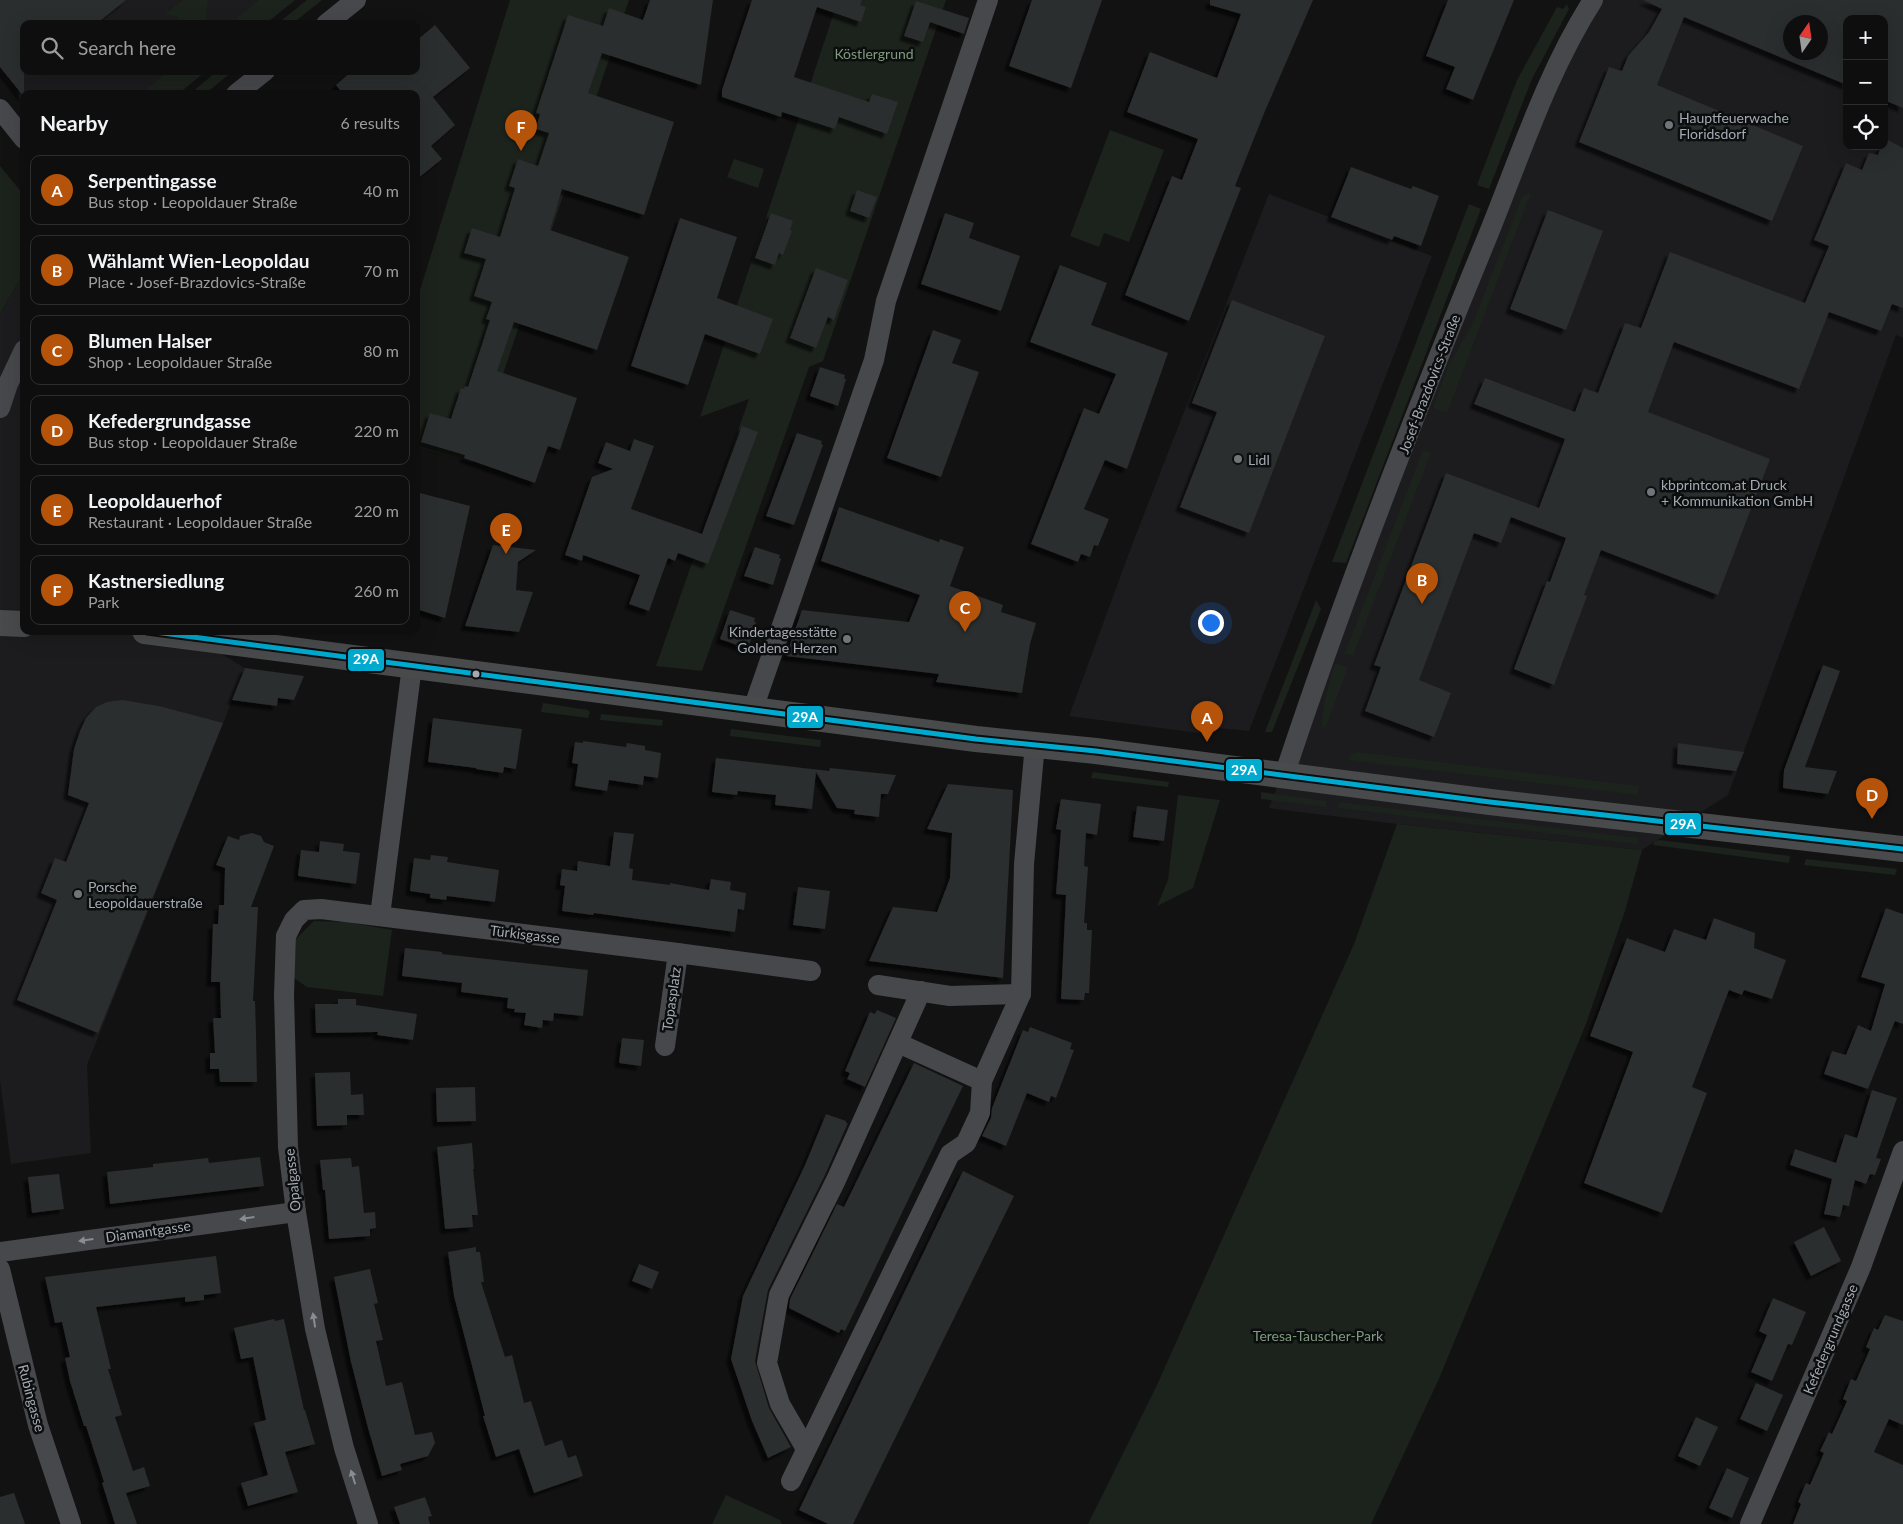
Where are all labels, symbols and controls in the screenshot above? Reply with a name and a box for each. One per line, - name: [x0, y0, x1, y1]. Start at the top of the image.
- north arrow: [1783, 15, 1828, 60]
- map controls: [1843, 15, 1888, 150]
- button: +: [1843, 15, 1888, 60]
- search box: [20, 20, 420, 75]
- icon: search: [38, 34, 66, 62]
- text: Search here: [78, 36, 176, 59]
- park label: Köstlergrund: [834, 45, 914, 62]
- button: −: [1843, 60, 1888, 105]
- button: locate: [1843, 105, 1888, 150]
- place label: Hauptfeuerwache Floridsdorf: [1679, 109, 1789, 142]
- text: Nearby: [40, 110, 108, 135]
- pin: F: [505, 110, 537, 151]
- text: 6 results: [340, 113, 400, 132]
- marker: Hauptfeuerwache Floridsdorf: [1663, 119, 1675, 131]
- text: Serpentingasse: [88, 169, 217, 192]
- text: A: [51, 181, 63, 200]
- text: 40 m: [363, 181, 399, 200]
- text: Bus stop · Leopoldauer Straße: [88, 192, 297, 211]
- text: Wählamt Wien-Leopoldau: [88, 249, 310, 272]
- text: B: [52, 261, 62, 280]
- text: 70 m: [363, 261, 399, 280]
- text: Place · Josef-Brazdovics-Straße: [88, 272, 306, 291]
- street label: Josef-Brazdovics-Straße: [1395, 312, 1463, 456]
- text: Blumen Halser: [88, 329, 212, 352]
- text: C: [52, 341, 62, 360]
- text: 80 m: [363, 341, 399, 360]
- text: Shop · Leopoldauer Straße: [88, 352, 272, 371]
- text: Kefedergrundgasse: [88, 409, 251, 432]
- text: D: [51, 421, 63, 440]
- text: 220 m: [354, 421, 399, 440]
- text: Bus stop · Leopoldauer Straße: [88, 432, 297, 451]
- place label: Lidl: [1248, 451, 1270, 468]
- marker: Lidl: [1232, 453, 1244, 465]
- place label: kbprintcom.at Druck + Kommunikation GmbH: [1661, 476, 1813, 509]
- marker: kbprintcom.at Druck + Kommunikation GmbH: [1645, 486, 1657, 498]
- text: Leopoldauerhof: [88, 489, 221, 512]
- text: E: [52, 501, 62, 520]
- text: 220 m: [354, 501, 399, 520]
- text: Restaurant · Leopoldauer Straße: [88, 512, 312, 531]
- pin: E: [490, 513, 522, 554]
- pin: B: [1406, 563, 1438, 604]
- text: Kastnersiedlung: [88, 569, 224, 592]
- text: F: [52, 581, 62, 600]
- text: 260 m: [354, 581, 399, 600]
- pin: C: [949, 591, 981, 632]
- text: Park: [88, 592, 119, 611]
- your location: [1198, 610, 1224, 636]
- place label: Kindertagesstätte Goldene Herzen: [729, 623, 837, 656]
- marker: Kindertagesstätte Goldene Herzen: [841, 633, 853, 645]
- line badge: 29A: [347, 648, 385, 672]
- text: 29A: [353, 650, 379, 667]
- unlabelled marker: [471, 669, 481, 679]
- pin: A: [1191, 701, 1223, 742]
- line badge: 29A: [786, 705, 824, 729]
- text: 29A: [792, 708, 818, 725]
- line badge: 29A: [1225, 758, 1263, 782]
- text: 29A: [1231, 761, 1257, 778]
- pin: D: [1856, 778, 1888, 819]
- line badge: 29A: [1664, 812, 1702, 836]
- text: 29A: [1670, 815, 1696, 832]
- place label: Porsche Leopoldauerstraße: [88, 878, 203, 911]
- marker: Porsche Leopoldauerstraße: [72, 888, 84, 900]
- street label: Türkisgasse: [489, 921, 561, 947]
- street label: Topasplatz: [658, 966, 684, 1032]
- street label: Opalgasse: [280, 1148, 304, 1212]
- one-way arrow: [239, 1214, 255, 1222]
- street label: Diamantgasse: [104, 1217, 192, 1245]
- one-way arrow: [78, 1236, 94, 1244]
- street label: Kefedergrundgasse: [1799, 1281, 1861, 1397]
- one-way arrow: [309, 1312, 317, 1328]
- park label: Teresa-Tauscher-Park: [1253, 1327, 1384, 1344]
- street label: Rubingasse: [15, 1362, 49, 1434]
- one-way arrow: [349, 1470, 356, 1485]

